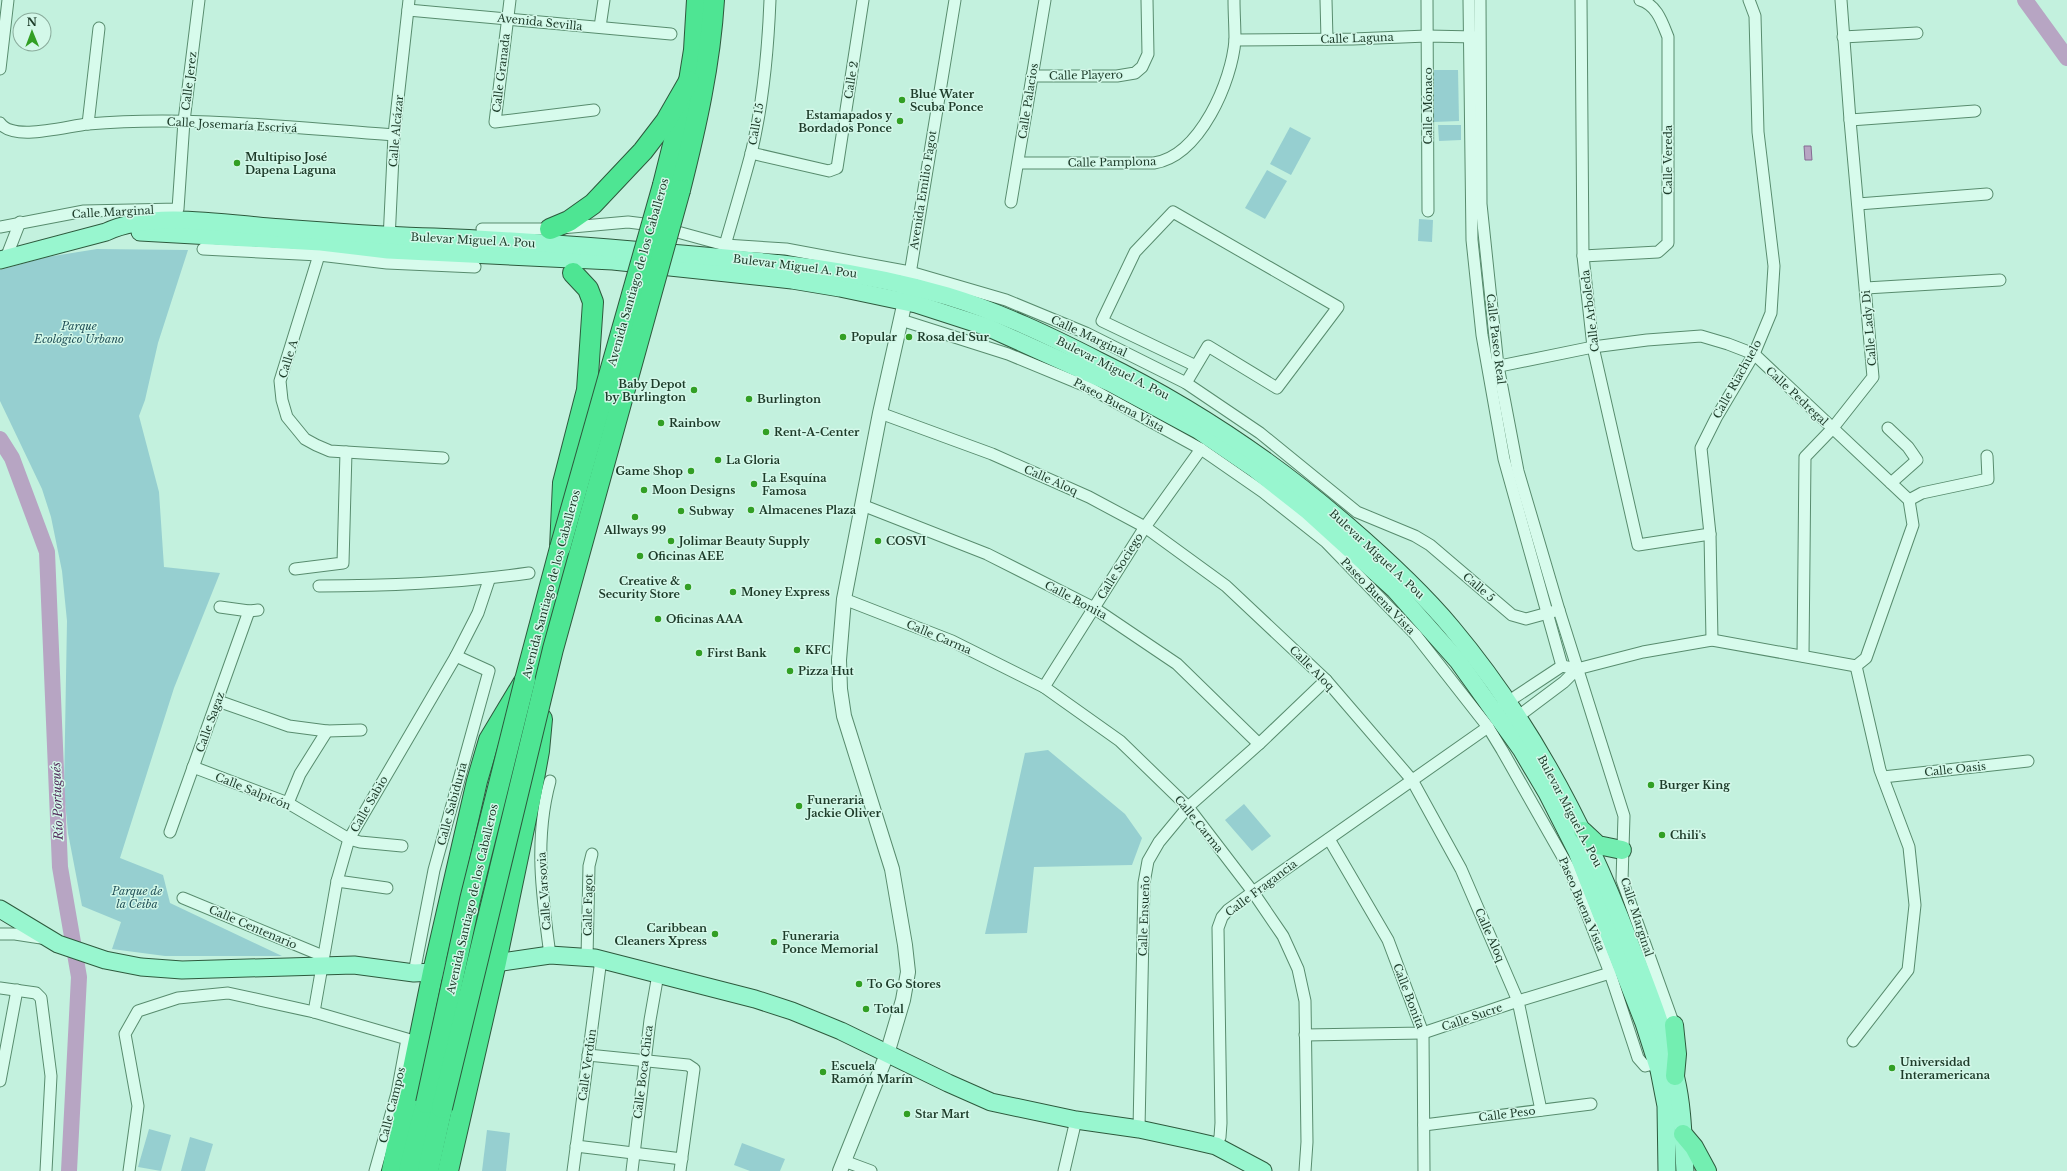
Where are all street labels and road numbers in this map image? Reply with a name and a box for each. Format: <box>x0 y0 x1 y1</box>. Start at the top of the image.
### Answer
street label: Avenida Sevilla <box>496 10 584 34</box>
street label: Calle Laguna <box>1320 30 1395 46</box>
street label: Calle Granada <box>489 32 513 113</box>
street label: Calle Jerez <box>178 51 200 111</box>
street label: Calle 2 <box>841 60 861 100</box>
street label: Calle Palacios <box>1015 62 1041 140</box>
street label: Calle Playero <box>1049 67 1123 83</box>
street label: Calle Mónaco <box>1421 67 1435 145</box>
street label: Calle Alcázar <box>386 93 406 168</box>
street label: Calle 15 <box>745 102 767 146</box>
street label: Calle Josemaría Escrivá <box>166 115 298 135</box>
street label: Calle Vereda <box>1661 124 1675 195</box>
street label: Avenida Emilio Fagot <box>906 128 939 252</box>
street label: Calle Pamplona <box>1068 154 1157 170</box>
street label: Avenida Santiago de los Caballeros <box>604 176 672 369</box>
street label: Calle Marginal <box>71 203 155 221</box>
street label: Bulevar Miguel A. Pou <box>410 230 536 250</box>
street label: Bulevar Miguel A. Pou <box>732 251 858 281</box>
street label: Calle Arboleda <box>1578 268 1602 353</box>
street label: Calle Lady Di <box>1859 289 1879 367</box>
street label: Calle Paseo Real <box>1483 293 1509 386</box>
street label: Calle Marginal <box>1049 312 1130 360</box>
street label: Bulevar Miguel A. Pou <box>1054 333 1172 403</box>
street label: Calle Riachuelo <box>1710 337 1764 421</box>
street label: Calle A <box>276 338 301 380</box>
street label: Calle Pedregal <box>1763 364 1831 429</box>
street label: Paseo Buena Vista <box>1071 375 1168 435</box>
street label: Calle Aloq <box>1022 462 1081 498</box>
street label: Avenida Santiago de los Caballeros <box>519 488 583 681</box>
street label: Bulevar Miguel A. Pou <box>1327 506 1428 602</box>
street label: Calle Sociego <box>1094 530 1146 602</box>
street label: Paseo Buena Vista <box>1338 555 1419 638</box>
street label: Calle 5 <box>1460 569 1498 605</box>
street label: Calle Bonita <box>1042 578 1110 623</box>
street label: Calle Carma <box>904 617 975 657</box>
street label: Calle Aloq <box>1287 643 1338 694</box>
street label: Calle Sagaz <box>193 690 227 754</box>
street label: Bulevar Miguel A. Pou <box>1534 753 1606 870</box>
street label: Calle Oasis <box>1924 759 1986 779</box>
street label: Calle Sabiduría <box>434 760 470 847</box>
street label: Calle Salpicón <box>213 769 293 813</box>
street label: Calle Sabio <box>347 773 391 835</box>
street label: Calle Carma <box>1172 793 1227 856</box>
street label: Avenida Santiago de los Caballeros <box>443 802 501 997</box>
street label: Calle Varsovia <box>534 850 554 931</box>
street label: Paseo Buena Vista <box>1556 855 1609 954</box>
street label: Calle Fragancia <box>1222 856 1300 920</box>
street label: Calle Fagot <box>580 873 596 936</box>
street label: Calle Ensueño <box>1136 876 1152 956</box>
street label: Calle Marginal <box>1618 876 1657 959</box>
street label: Calle Centenario <box>207 902 299 952</box>
street label: Calle Aloq <box>1472 906 1508 965</box>
street label: Calle Bonita <box>1390 961 1428 1031</box>
street label: Calle Sucre <box>1440 1000 1504 1034</box>
street label: Calle Boca Chica <box>630 1023 656 1120</box>
street label: Calle Verdún <box>575 1028 599 1102</box>
street label: Calle Campos <box>376 1066 408 1144</box>
street label: Calle Peso <box>1478 1104 1536 1124</box>

